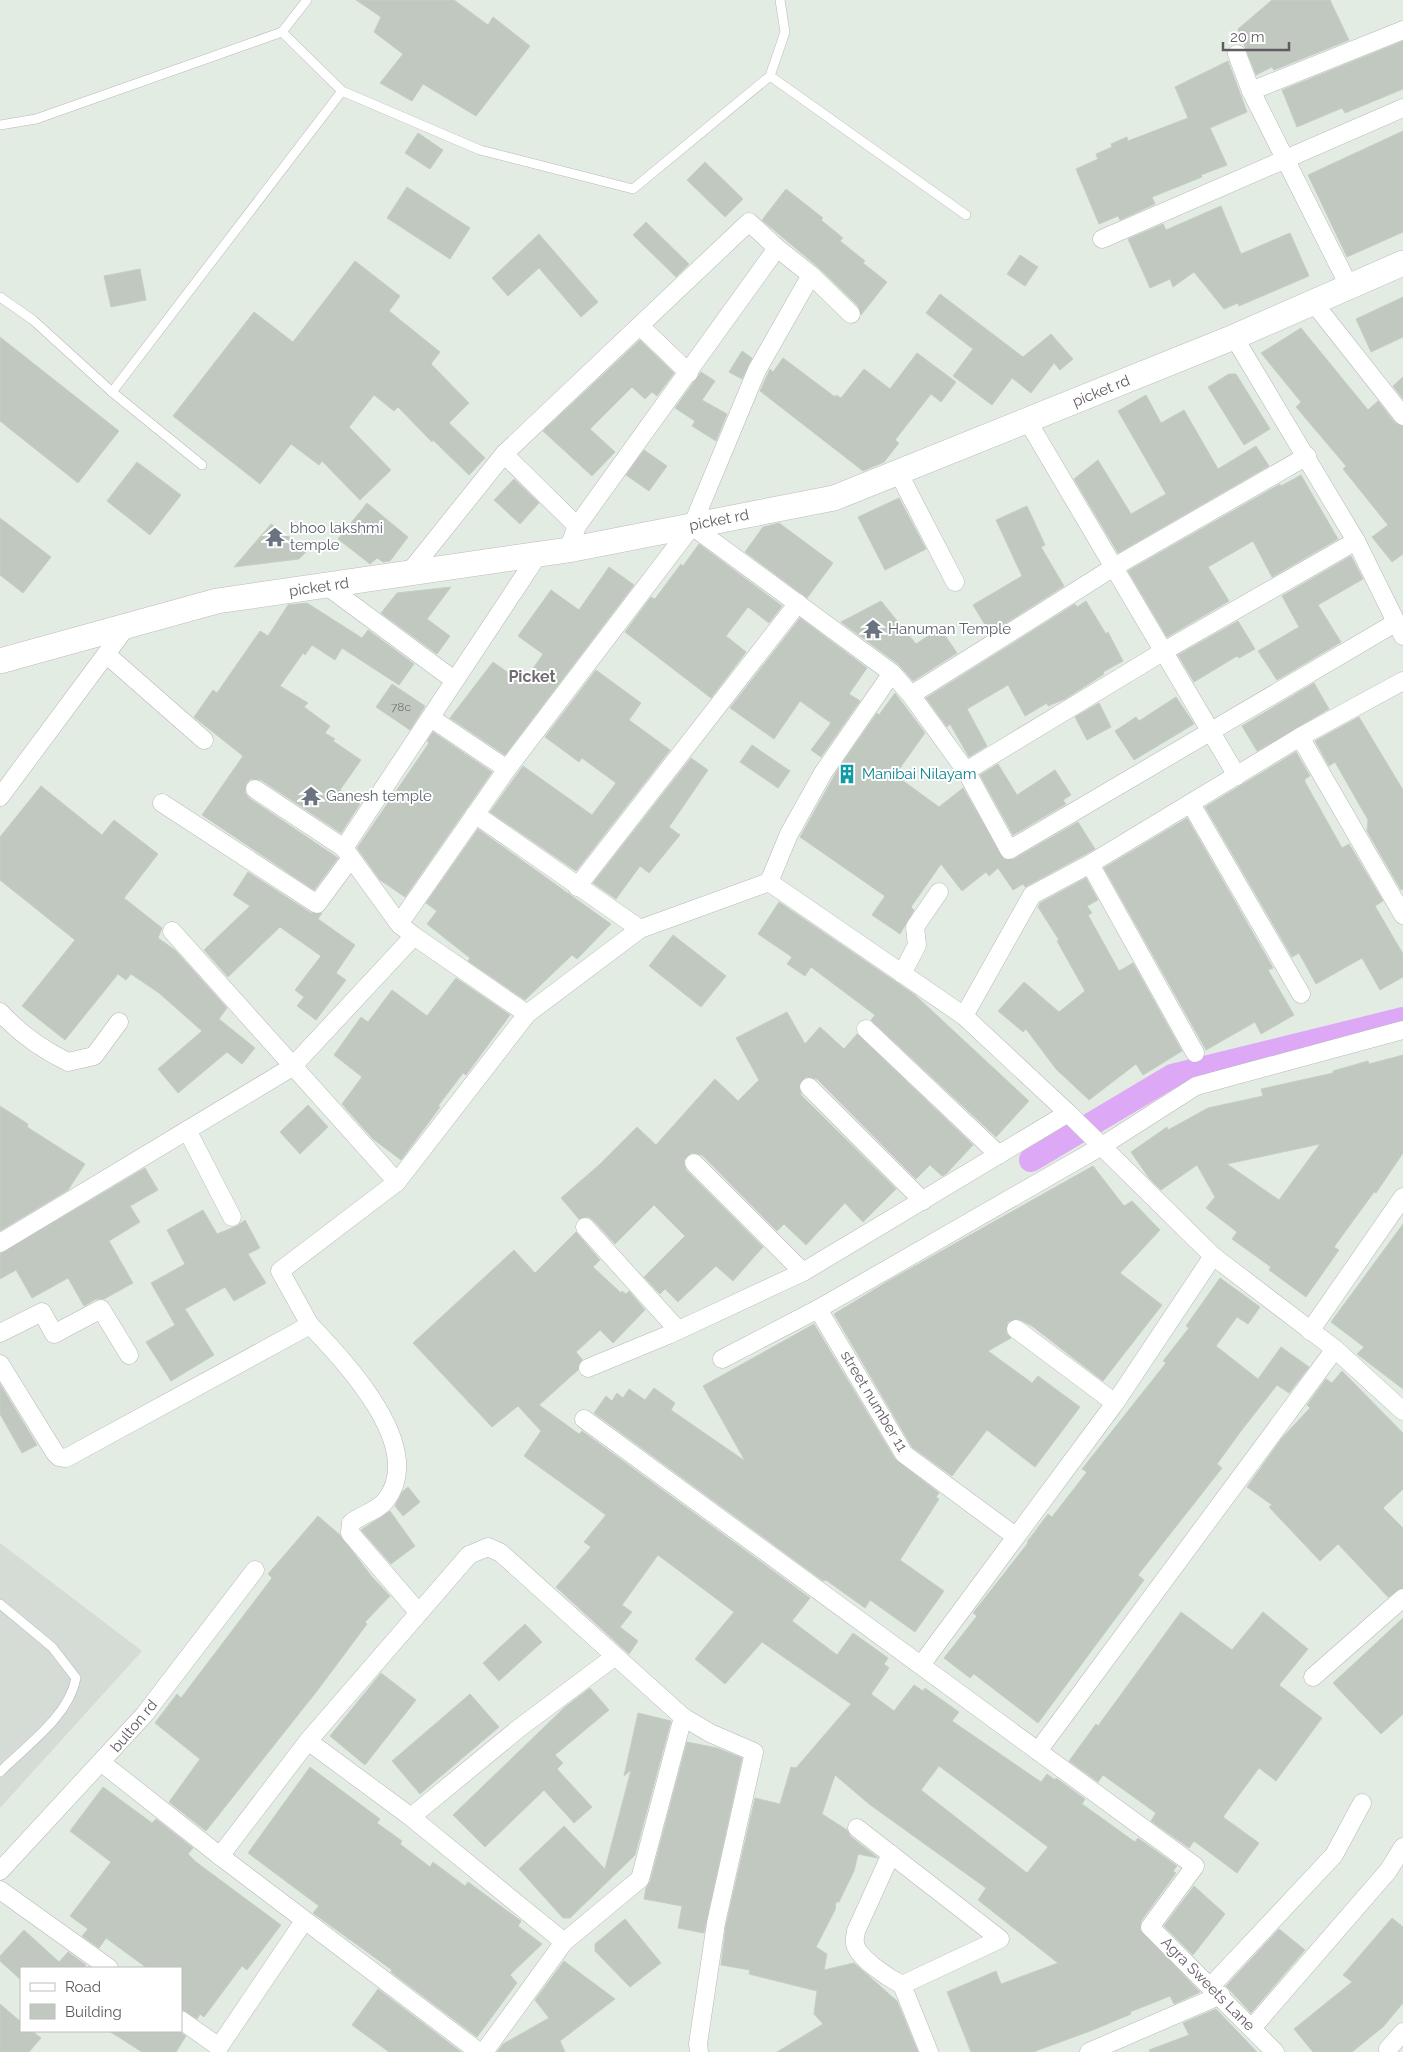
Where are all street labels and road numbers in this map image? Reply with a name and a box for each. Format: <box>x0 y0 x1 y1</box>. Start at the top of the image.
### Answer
street label: picket rd <box>1070 371 1132 411</box>
street label: picket rd <box>688 505 750 535</box>
street label: picket rd <box>288 574 350 600</box>
street label: street number 11 <box>837 1347 912 1455</box>
street label: bulton rd <box>107 1696 161 1756</box>
street label: Agra Sweets Lane <box>1157 1933 1259 2035</box>

